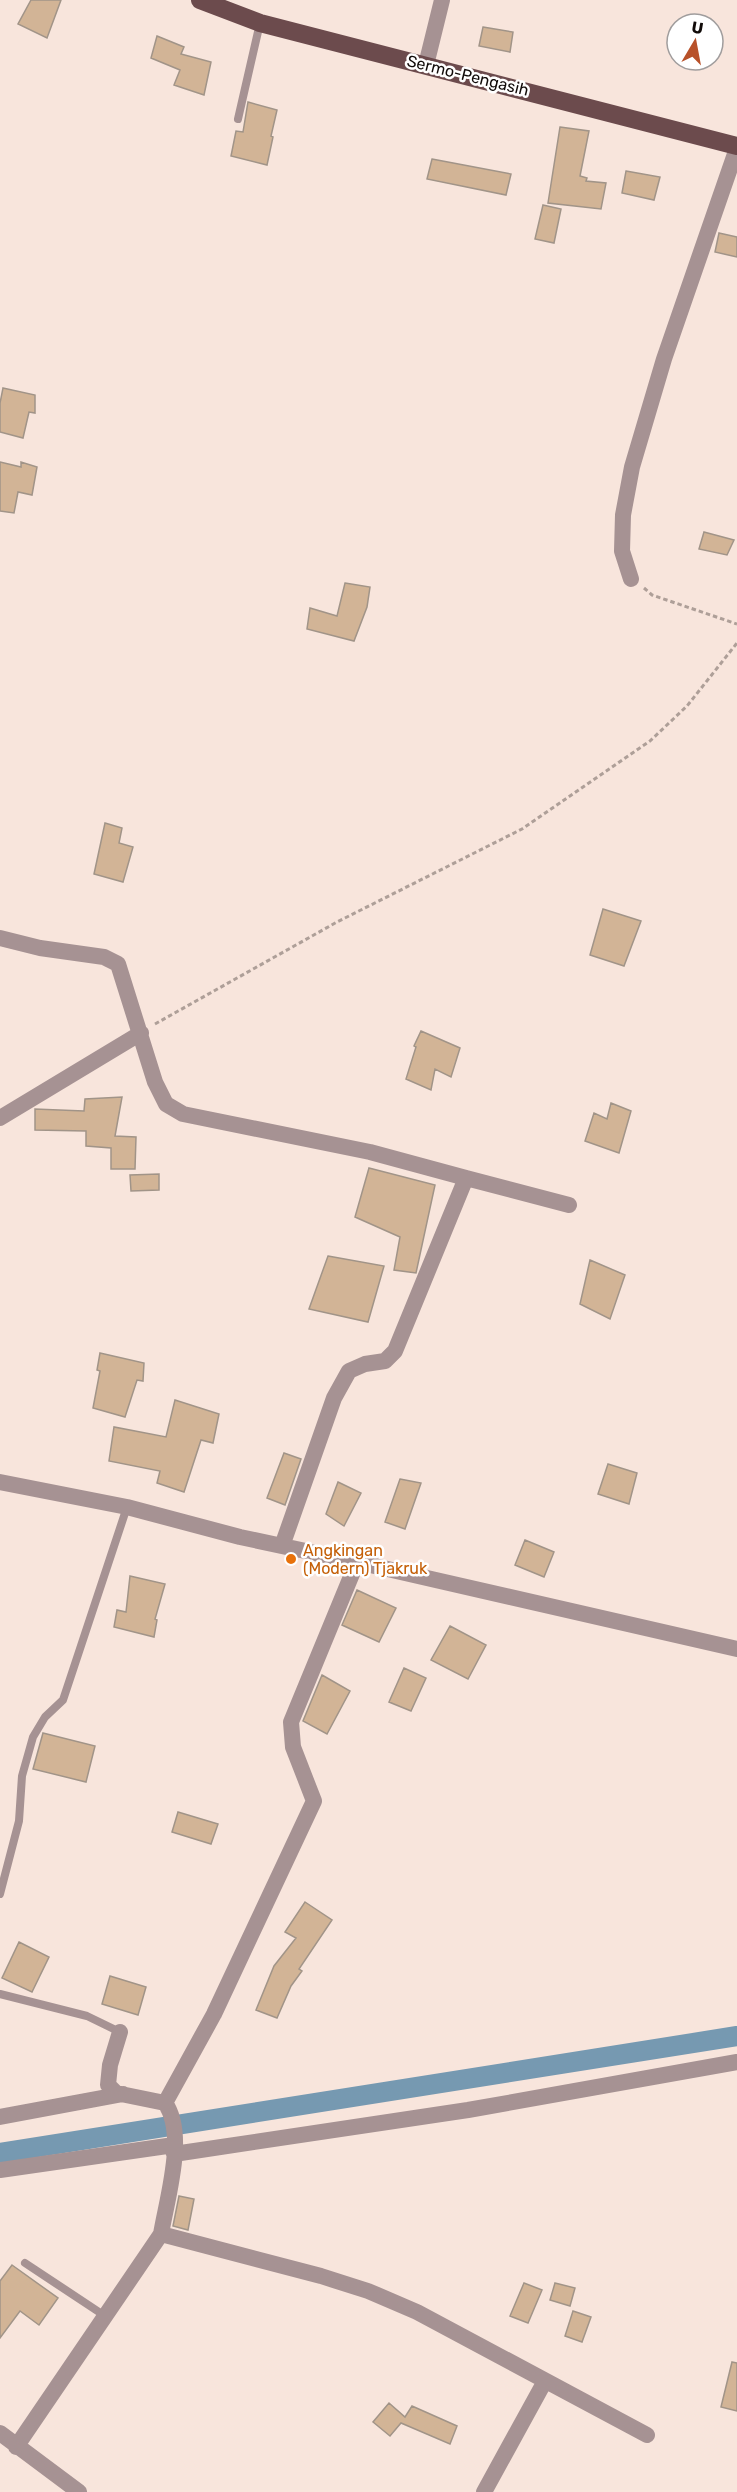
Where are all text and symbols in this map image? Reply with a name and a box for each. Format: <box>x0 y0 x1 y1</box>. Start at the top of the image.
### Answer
north arrow <box>665 12 725 72</box>
text: U <box>690 17 705 38</box>
street label: Sermo-Pengasih <box>405 51 531 100</box>
place label: Angkingan (Modern) Tjakruk <box>303 1541 428 1578</box>
marker: Angkingan (Modern) Tjakruk <box>284 1552 298 1566</box>

